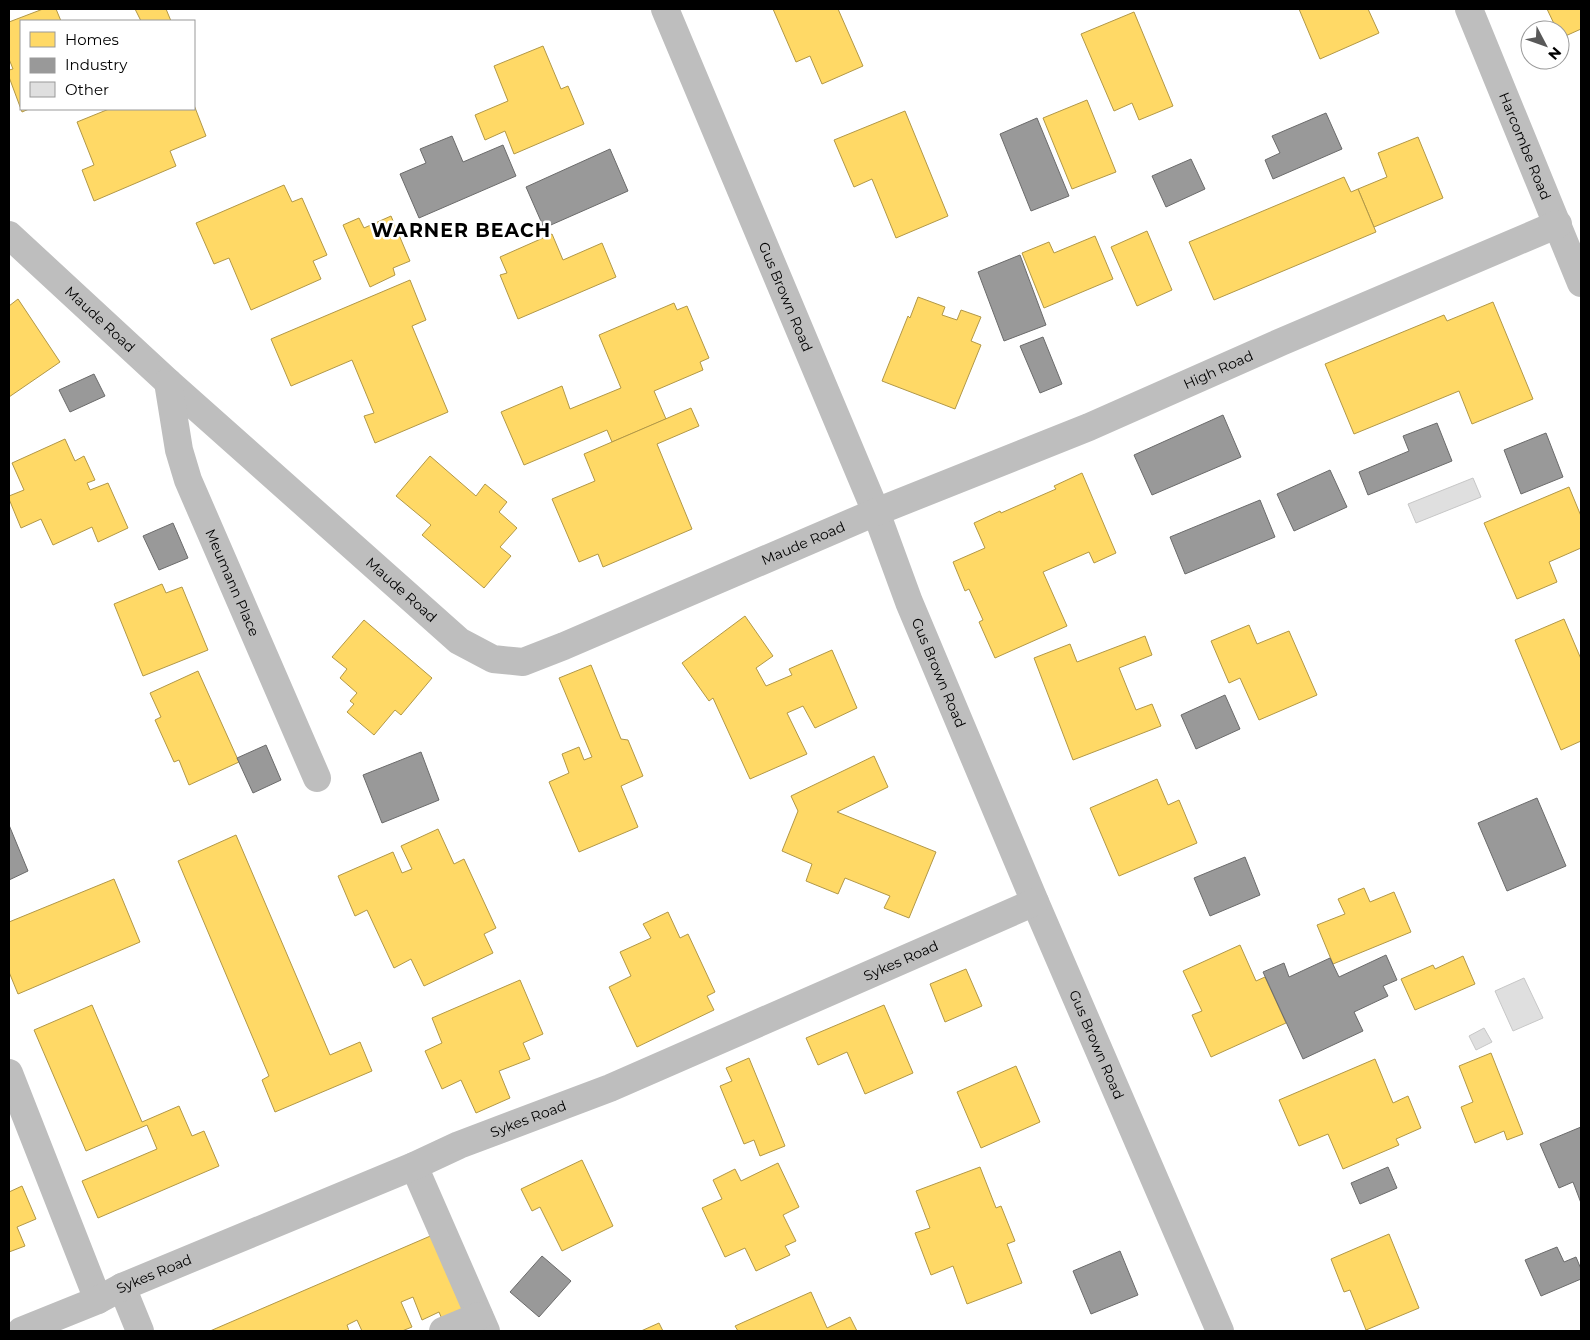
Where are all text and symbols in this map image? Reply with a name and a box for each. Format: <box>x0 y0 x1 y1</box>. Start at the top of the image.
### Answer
legend <box>20 20 195 110</box>
north arrow <box>1520 20 1570 70</box>
text: Homes <box>65 30 119 49</box>
text: N <box>1544 43 1565 64</box>
text: Industry <box>65 55 128 74</box>
text: Other <box>65 80 109 99</box>
street label: Harcombe Road <box>1495 89 1555 203</box>
district label: WARNER BEACH <box>371 219 551 242</box>
street label: Gus Brown Road <box>755 239 817 354</box>
street label: Maude Road <box>61 282 139 356</box>
street label: High Road <box>1181 346 1256 393</box>
street label: Maude Road <box>759 517 848 569</box>
street label: Meumann Place <box>201 526 264 639</box>
street label: Maude Road <box>362 553 441 626</box>
street label: Gus Brown Road <box>908 615 970 730</box>
street label: Sykes Road <box>861 936 941 985</box>
street label: Gus Brown Road <box>1065 987 1128 1102</box>
street label: Sykes Road <box>488 1096 569 1141</box>
street label: Sykes Road <box>113 1250 194 1297</box>

